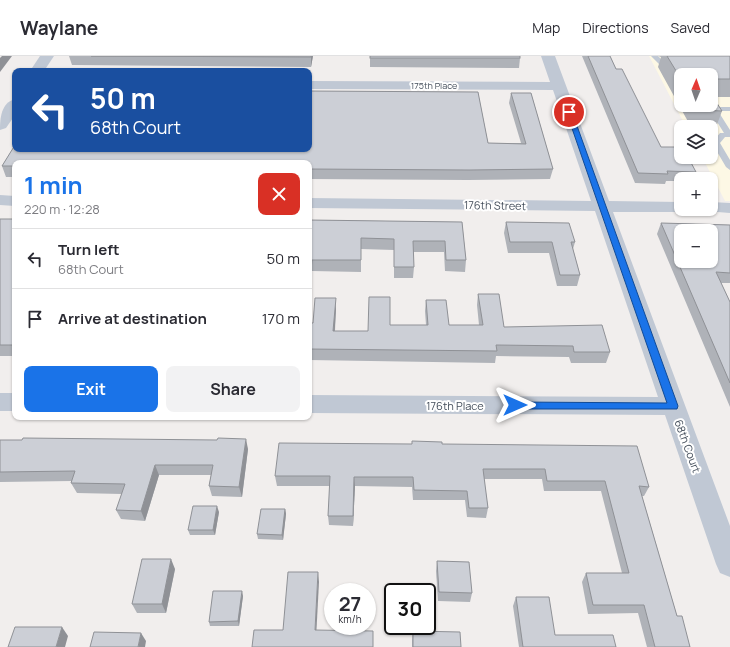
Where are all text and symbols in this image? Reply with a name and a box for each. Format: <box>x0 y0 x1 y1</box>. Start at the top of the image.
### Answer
text: Waylane <box>20 15 98 41</box>
text: Map <box>532 18 560 37</box>
text: Directions <box>582 18 649 37</box>
text: Saved <box>671 18 710 37</box>
north arrow <box>674 68 718 112</box>
map controls <box>674 68 718 268</box>
text: 50 m <box>90 79 156 117</box>
street label: 175th Place <box>411 79 457 92</box>
icon: left <box>24 84 76 136</box>
pin <box>552 95 586 129</box>
icon: arrive <box>558 101 580 123</box>
text: 68th Court <box>90 115 181 139</box>
button: layers <box>674 120 718 164</box>
text: 1 min <box>24 168 83 201</box>
button: + <box>674 172 718 216</box>
button: close <box>258 173 300 215</box>
street label: 176th Street <box>464 197 526 213</box>
text: 220 m · 12:28 <box>24 200 100 218</box>
button: − <box>674 224 718 268</box>
text: Turn left <box>58 239 120 260</box>
icon: left <box>24 248 46 270</box>
text: 50 m <box>266 248 300 269</box>
text: 68th Court <box>58 260 124 278</box>
icon: arrive <box>24 308 46 330</box>
text: Arrive at destination <box>58 308 207 329</box>
text: 170 m <box>262 308 300 329</box>
button: Exit <box>24 366 158 412</box>
button: Share <box>166 366 300 412</box>
position arrow <box>494 384 536 426</box>
street label: 176th Place <box>426 398 484 413</box>
street label: 68th Court <box>671 417 705 475</box>
speed limit sign: 30 <box>384 583 436 635</box>
text: 27 <box>339 590 361 617</box>
text: km/h <box>338 612 362 626</box>

